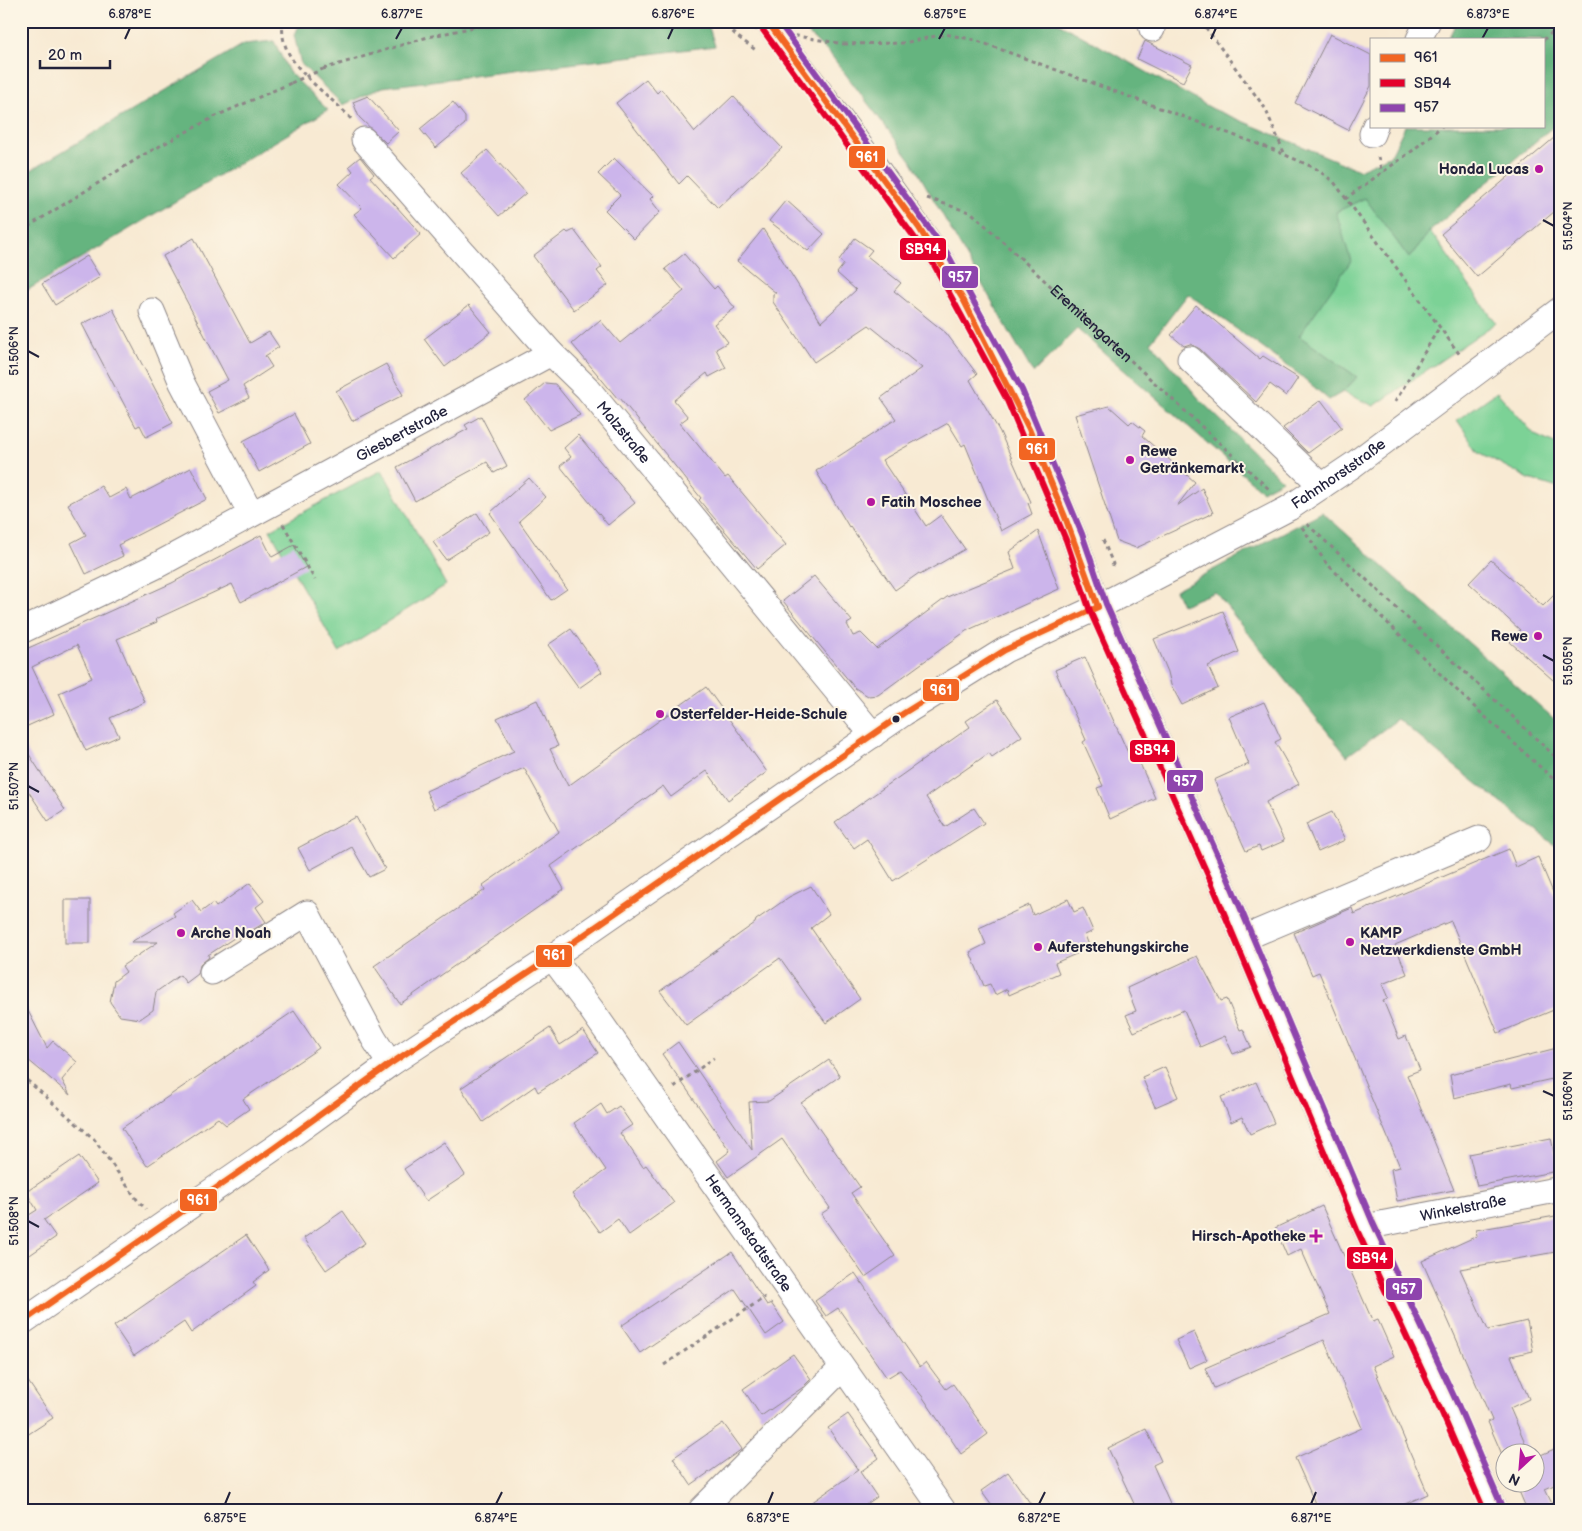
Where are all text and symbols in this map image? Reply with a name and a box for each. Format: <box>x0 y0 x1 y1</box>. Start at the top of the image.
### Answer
text: 6.878°E <box>109 7 152 22</box>
text: 6.877°E <box>381 7 423 22</box>
text: 6.876°E <box>651 7 695 22</box>
text: 6.875°E <box>924 7 966 22</box>
text: 6.874°E <box>1195 7 1238 22</box>
text: 6.873°E <box>1466 7 1510 22</box>
scale bar <box>40 38 110 70</box>
legend <box>1370 38 1544 128</box>
text: 20 m <box>48 46 82 65</box>
text: 961 <box>1414 48 1438 67</box>
text: SB94 <box>1414 74 1451 93</box>
text: 957 <box>1414 98 1439 117</box>
line badge: 961 <box>848 145 886 169</box>
text: 961 <box>856 149 878 166</box>
place label: Honda Lucas <box>1439 160 1529 179</box>
marker: Honda Lucas <box>1533 163 1545 175</box>
text: 51.504°N <box>1561 201 1576 251</box>
line badge: SB94 <box>899 237 947 261</box>
text: SB94 <box>906 241 941 258</box>
line badge: 957 <box>941 265 979 289</box>
text: 957 <box>948 269 972 286</box>
street label: Eremitengarten <box>1046 281 1136 367</box>
text: 51.506°N <box>7 326 22 376</box>
street label: Malzstraße <box>592 398 654 468</box>
street label: Giesbertstraße <box>353 401 451 466</box>
street label: Fahnhorststraße <box>1288 435 1390 514</box>
line badge: 961 <box>1018 437 1056 461</box>
text: 961 <box>1026 441 1048 458</box>
place label: Rewe Getränkemarkt <box>1140 442 1244 478</box>
marker: Rewe Getränkemarkt <box>1124 454 1136 466</box>
place label: Fatih Moschee <box>881 493 982 512</box>
marker: Fatih Moschee <box>865 496 877 508</box>
place label: Rewe <box>1491 627 1528 646</box>
marker: Rewe <box>1532 630 1544 642</box>
text: 51.505°N <box>1561 636 1576 686</box>
line badge: 961 <box>922 678 960 702</box>
text: 961 <box>930 682 952 699</box>
place label: Osterfelder-Heide-Schule <box>670 705 848 724</box>
marker: Osterfelder-Heide-Schule <box>654 708 666 720</box>
unlabelled marker <box>891 714 901 724</box>
line badge: SB94 <box>1129 739 1176 763</box>
text: SB94 <box>1135 742 1170 759</box>
text: 51.507°N <box>7 762 22 810</box>
line badge: 957 <box>1166 769 1204 793</box>
text: 957 <box>1173 773 1197 790</box>
place label: Arche Noah <box>190 924 271 943</box>
place label: KAMP Netzwerkdienste GmbH <box>1360 924 1522 960</box>
marker: Arche Noah <box>175 927 187 939</box>
marker: KAMP Netzwerkdienste GmbH <box>1344 936 1356 948</box>
place label: Auferstehungskirche <box>1047 938 1189 957</box>
marker: Auferstehungskirche <box>1032 941 1044 953</box>
line badge: 961 <box>535 944 573 968</box>
text: 961 <box>543 947 565 964</box>
text: 51.506°N <box>1561 1071 1576 1121</box>
street label: Hermannstadtstraße <box>700 1171 796 1296</box>
line badge: 961 <box>179 1188 218 1212</box>
street label: Winkelstraße <box>1419 1191 1508 1226</box>
text: 961 <box>187 1192 209 1209</box>
text: 51.508°N <box>7 1196 22 1246</box>
place label: Hirsch-Apotheke <box>1191 1227 1306 1246</box>
marker: Hirsch-Apotheke <box>1310 1230 1322 1242</box>
line badge: SB94 <box>1346 1246 1394 1270</box>
text: SB94 <box>1353 1250 1388 1267</box>
line badge: 957 <box>1385 1277 1423 1301</box>
text: 957 <box>1392 1281 1416 1298</box>
north arrow <box>1494 1444 1544 1494</box>
text: N <box>1506 1469 1523 1489</box>
text: 6.875°E <box>204 1511 246 1526</box>
text: 6.874°E <box>475 1511 518 1526</box>
text: 6.873°E <box>746 1511 790 1526</box>
text: 6.872°E <box>1018 1511 1060 1526</box>
text: 6.871°E <box>1291 1511 1331 1526</box>

